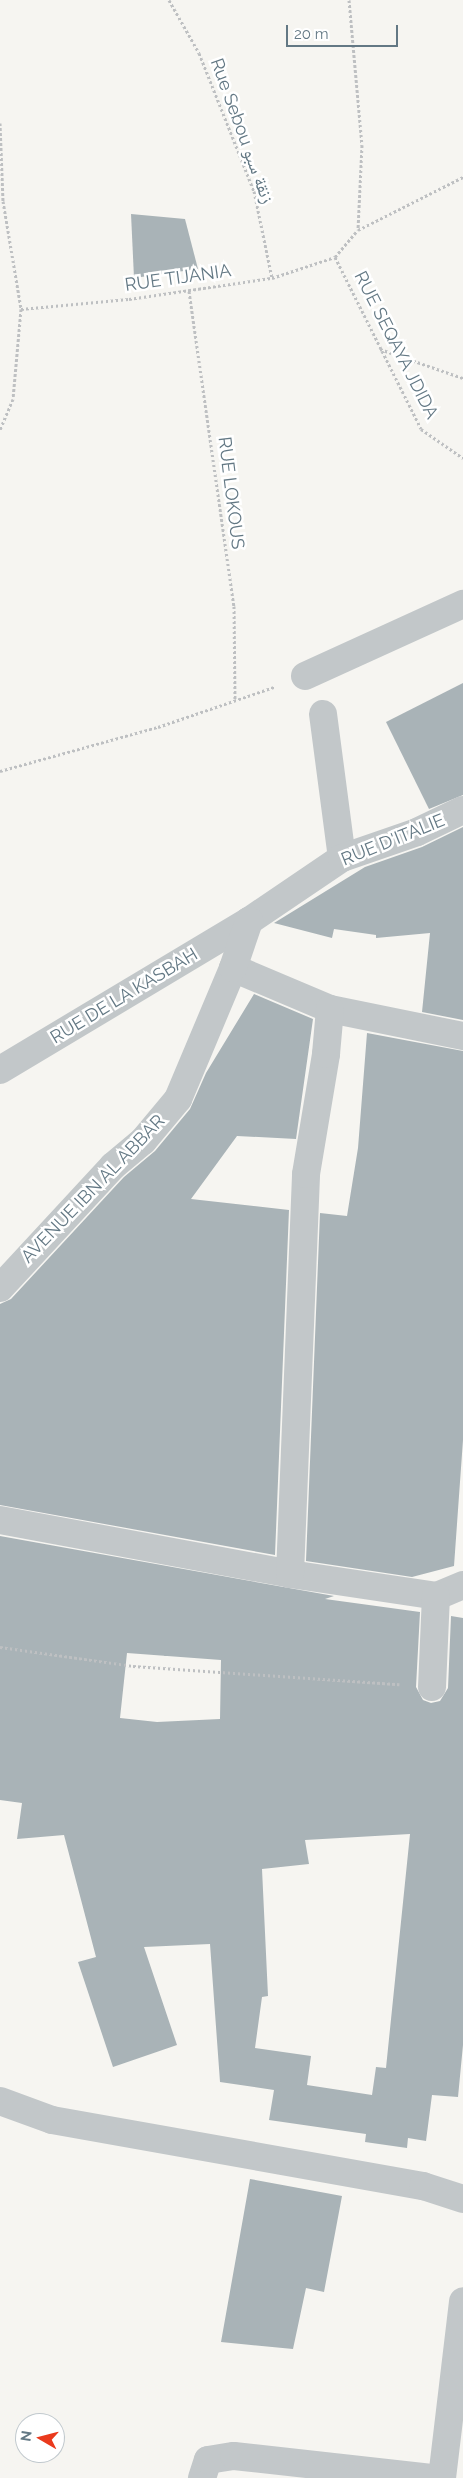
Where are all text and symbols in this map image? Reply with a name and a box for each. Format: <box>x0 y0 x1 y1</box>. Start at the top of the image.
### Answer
scale bar <box>288 15 400 47</box>
text: 20 m <box>294 25 329 43</box>
street label: Rue Sebou زنقة سبو <box>206 55 278 207</box>
street label: RUE TIJANIA <box>123 260 233 296</box>
street label: RUE SEQAYA JDIDA <box>349 267 443 423</box>
street label: RUE LOKOUS <box>213 435 249 551</box>
street label: RUE D'ITALIE <box>338 809 448 871</box>
street label: RUE DE LA KASBAH <box>46 943 202 1049</box>
street label: AVENUE IBN AL ABBAR <box>16 1110 170 1268</box>
north arrow <box>15 2413 65 2463</box>
text: N <box>17 2430 35 2442</box>

